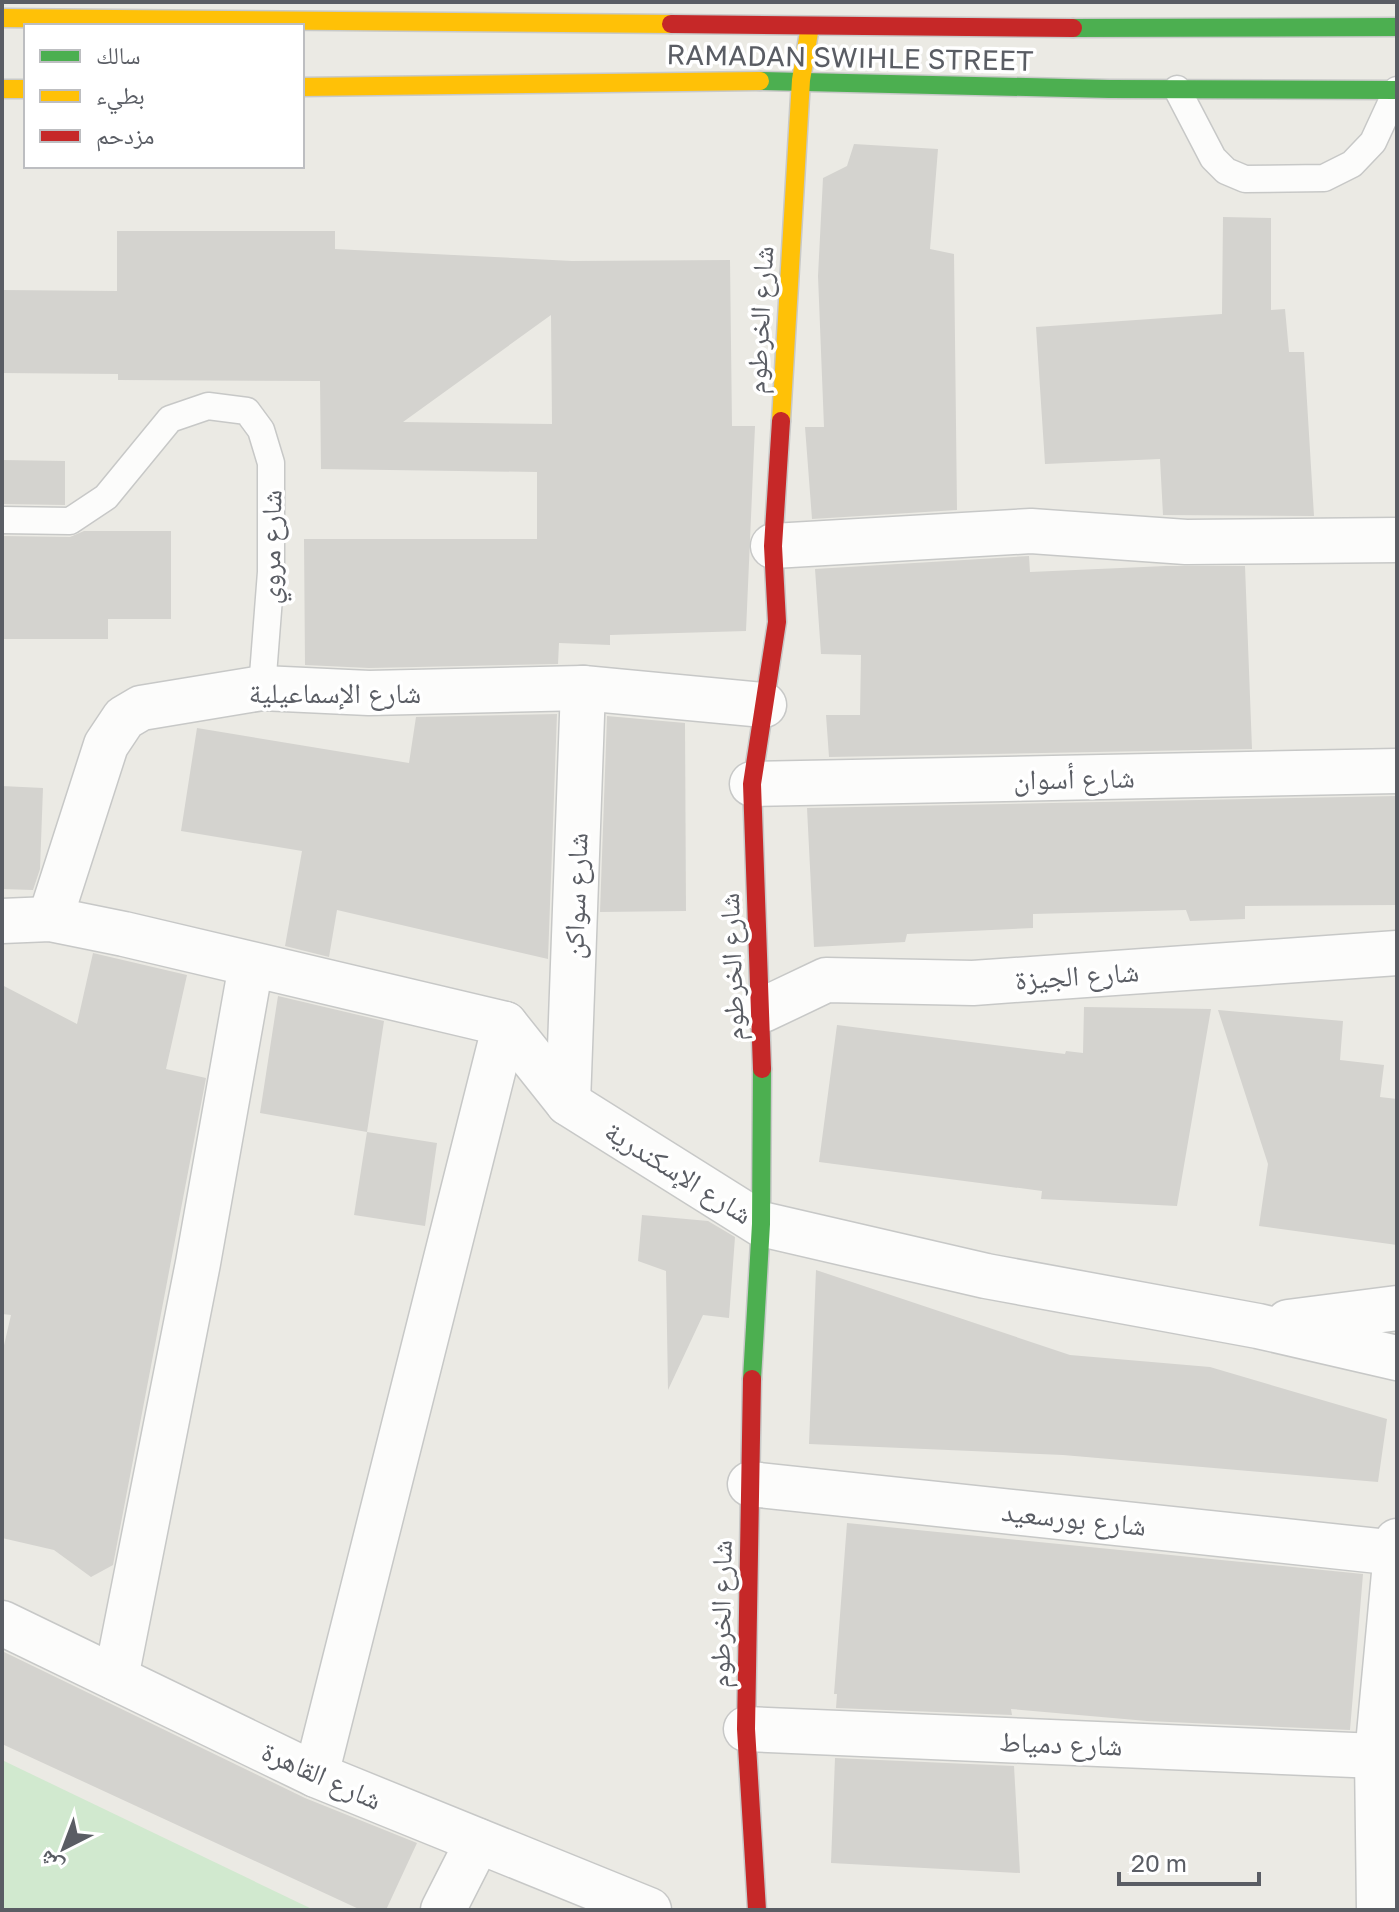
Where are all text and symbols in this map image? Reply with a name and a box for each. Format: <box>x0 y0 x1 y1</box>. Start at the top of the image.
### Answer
legend <box>24 24 304 168</box>
street label: RAMADAN SWIHLE STREET <box>666 37 1034 77</box>
text: سالك <box>96 40 141 69</box>
text: بطيء <box>96 80 145 115</box>
text: مزدحم <box>96 120 155 152</box>
street label: شارع الخرطوم <box>739 245 782 395</box>
street label: شارع مروي <box>253 489 295 605</box>
street label: شارع الإسماعيلية <box>249 676 421 711</box>
street label: شارع أسوان <box>1013 760 1135 798</box>
street label: شارع سواكن <box>556 832 596 960</box>
street label: شارع الخرطوم <box>712 892 753 1042</box>
street label: شارع الجيزة <box>1014 954 1140 998</box>
street label: شارع الإسكندرية <box>598 1114 759 1232</box>
street label: شارع بورسعيد <box>1000 1494 1148 1544</box>
street label: شارع الخرطوم <box>702 1540 741 1688</box>
street label: شارع دمياط <box>999 1724 1123 1764</box>
street label: شارع القاهرة <box>256 1734 387 1818</box>
north arrow <box>24 1808 104 1888</box>
scale bar <box>1119 1836 1259 1886</box>
text: ش <box>33 1845 69 1881</box>
text: 20 m <box>1131 1848 1187 1877</box>

